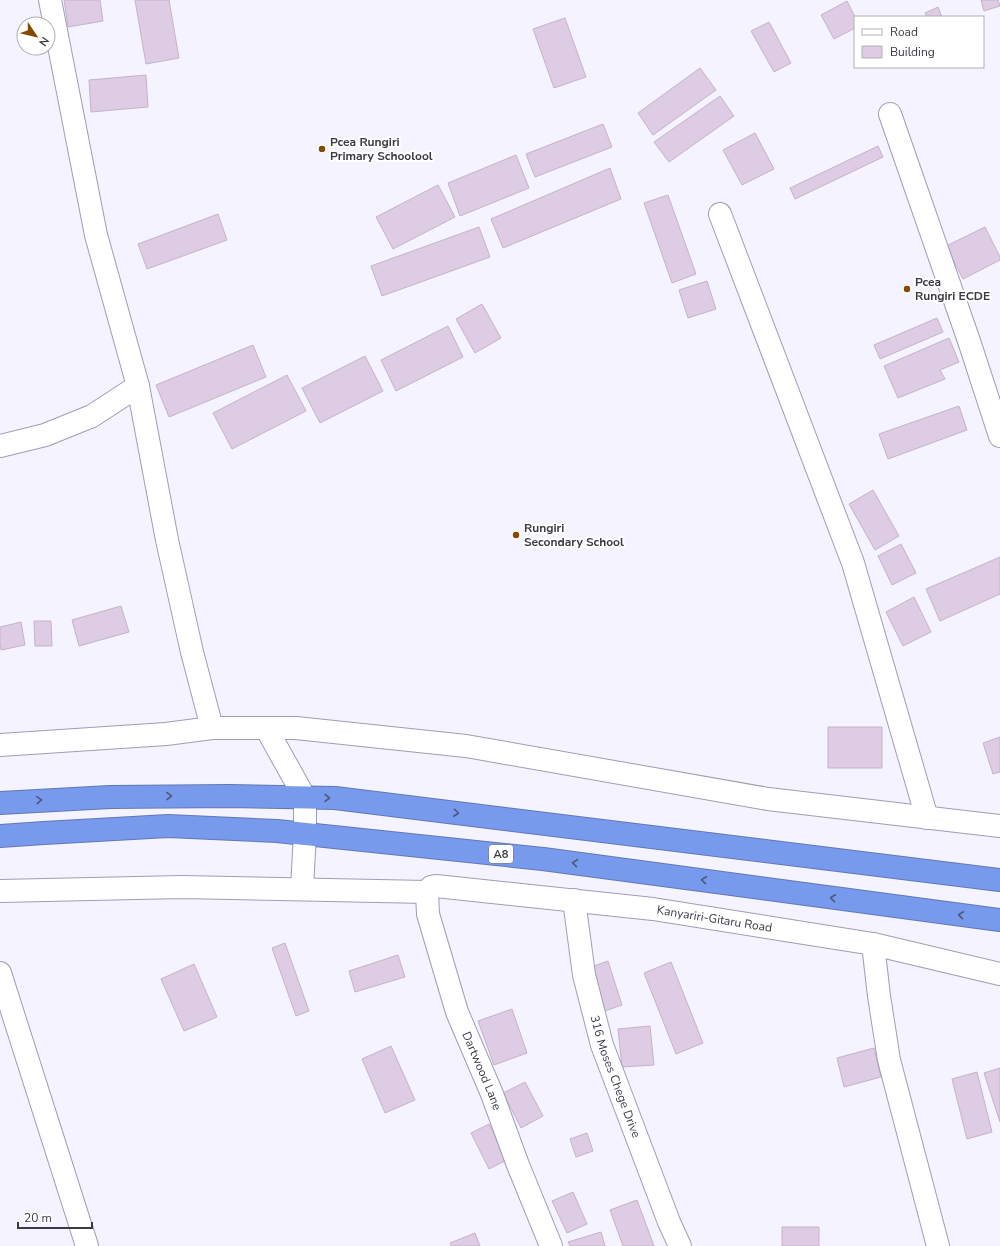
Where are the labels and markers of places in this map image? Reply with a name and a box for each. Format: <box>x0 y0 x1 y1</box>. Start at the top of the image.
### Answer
place label: Pcea Rungiri Primary Schoolool <box>330 134 433 164</box>
marker: Pcea Rungiri Primary Schoolool <box>317 144 327 154</box>
place label: Pcea Rungiri ECDE <box>915 274 990 304</box>
marker: Pcea Rungiri ECDE <box>902 284 912 294</box>
place label: Rungiri Secondary School <box>524 520 624 550</box>
marker: Rungiri Secondary School <box>511 530 521 540</box>

